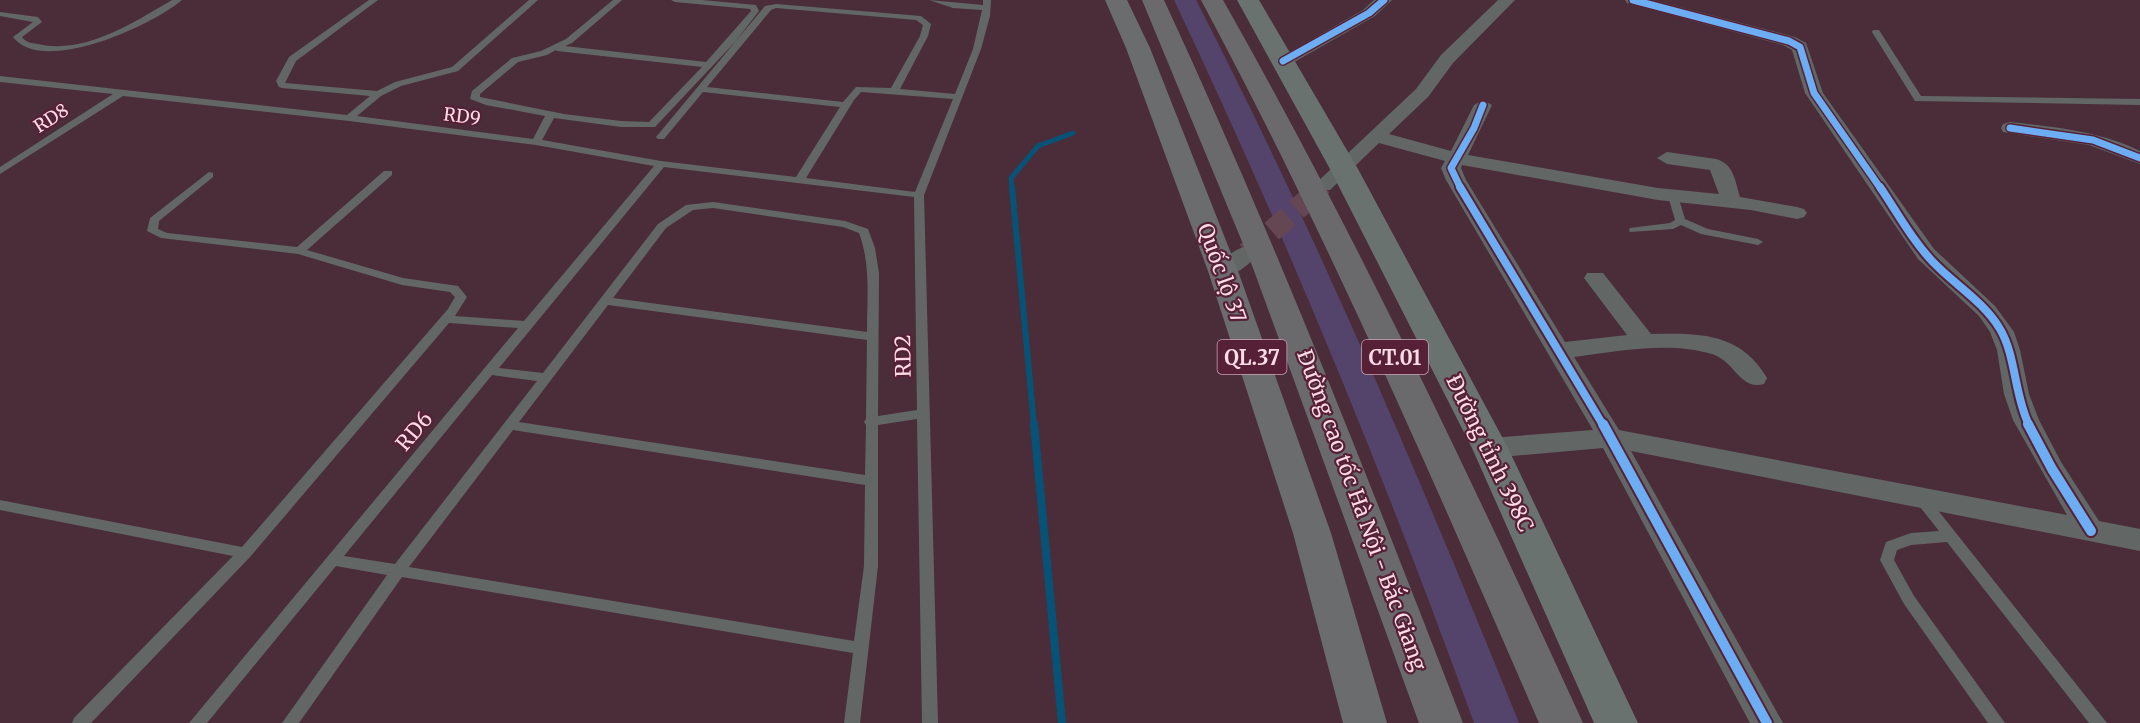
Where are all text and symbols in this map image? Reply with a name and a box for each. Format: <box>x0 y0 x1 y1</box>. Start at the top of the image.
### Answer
street label: RD8 <box>29 98 73 138</box>
street label: RD9 <box>442 102 482 130</box>
street label: Quốc lộ 37 <box>1192 220 1252 326</box>
street label: RD2 <box>889 335 917 377</box>
road number: QL.37 <box>1218 340 1286 374</box>
road number: CT.01 <box>1362 340 1428 374</box>
street label: Đường cao tốc Hà Nội - Bắc Giang <box>1291 345 1436 674</box>
street label: Đường tỉnh 398C <box>1440 370 1540 536</box>
street label: RD6 <box>390 406 438 456</box>

